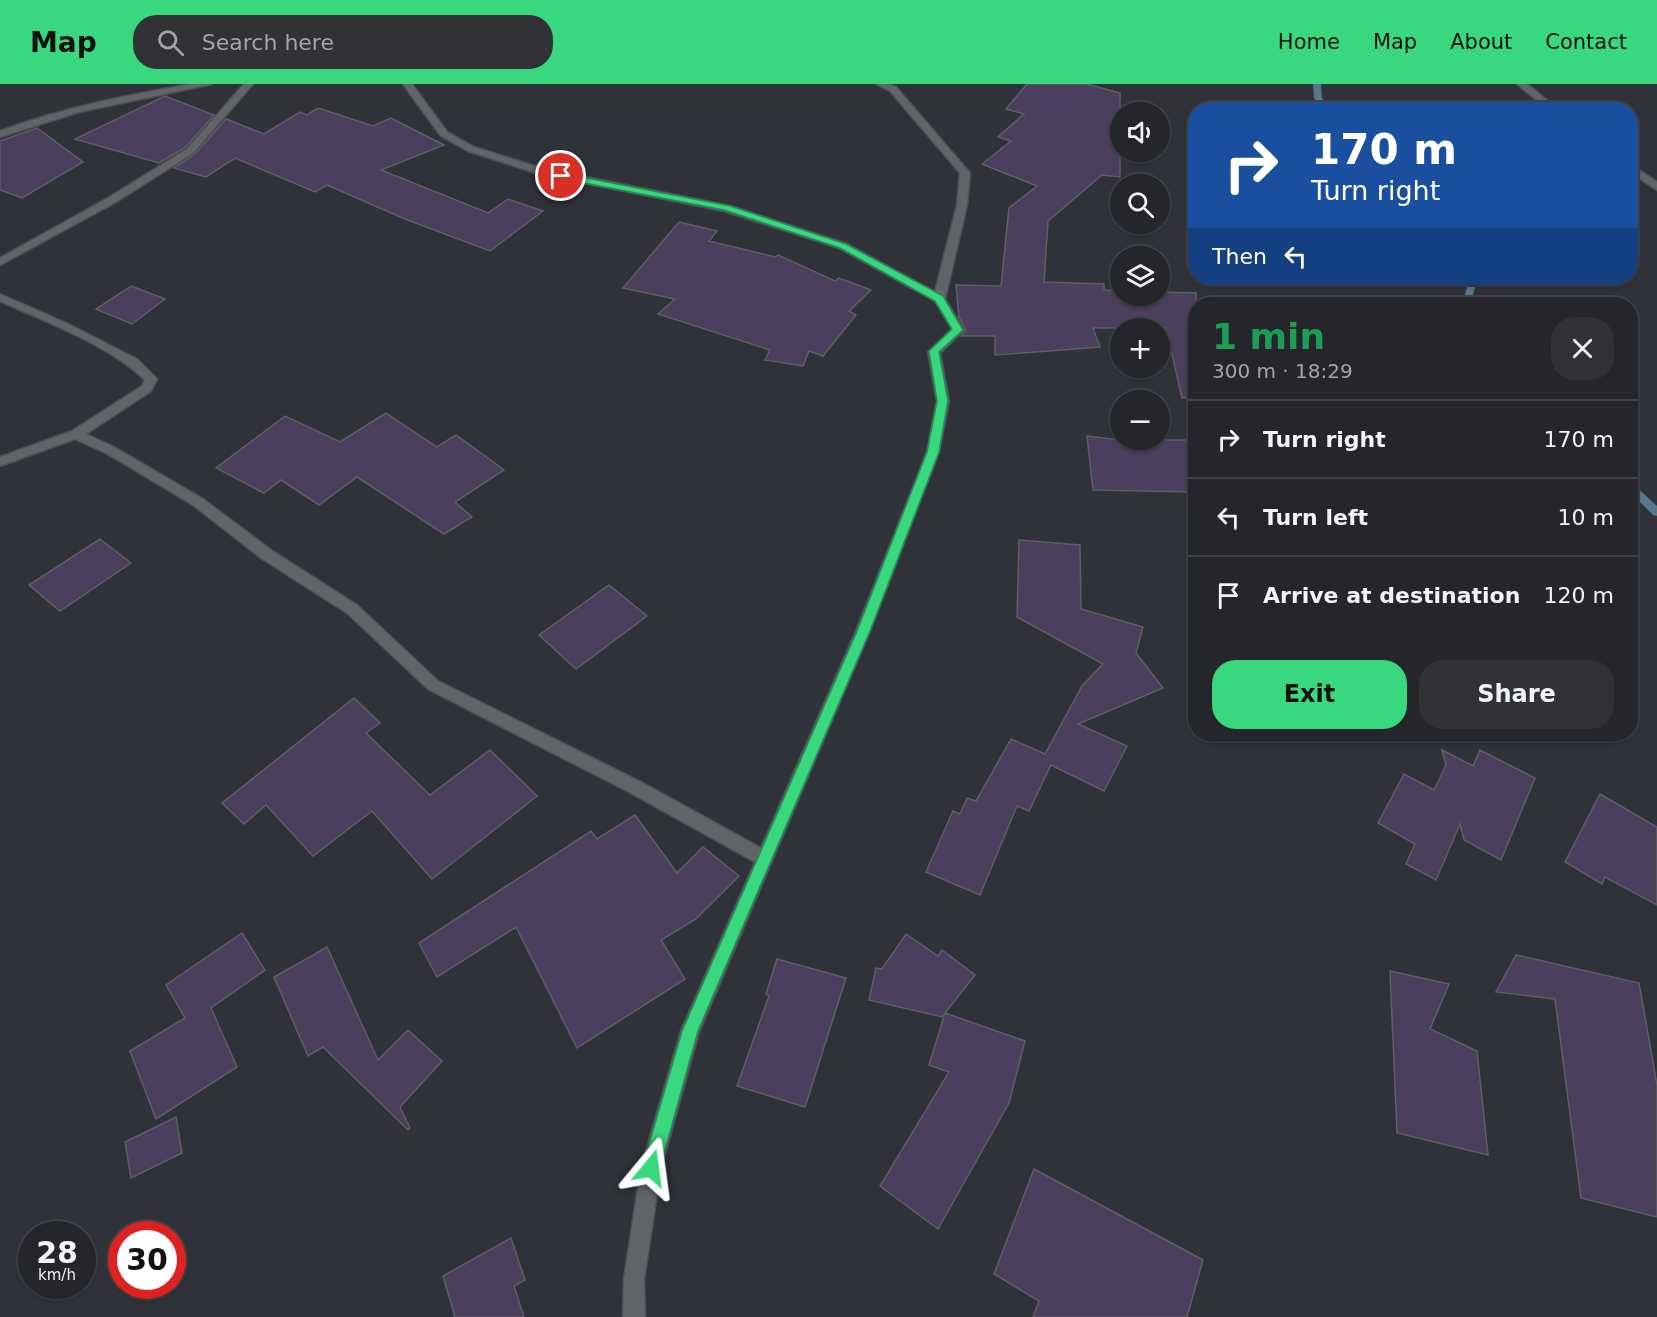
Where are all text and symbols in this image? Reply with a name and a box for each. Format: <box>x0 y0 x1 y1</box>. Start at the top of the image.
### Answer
search box <box>133 15 553 69</box>
text: Map <box>30 26 97 59</box>
icon: search <box>154 26 187 59</box>
text: Search here <box>202 30 334 55</box>
text: Home <box>1278 30 1340 54</box>
text: Map <box>1373 30 1417 54</box>
text: About <box>1450 30 1512 54</box>
text: Contact <box>1545 30 1627 54</box>
map controls <box>1110 102 1170 450</box>
button: sound <box>1110 102 1170 162</box>
text: 170 m <box>1311 125 1457 174</box>
icon: right <box>1212 126 1290 204</box>
pin <box>535 150 586 201</box>
icon: arrive <box>544 159 577 192</box>
button: search <box>1110 174 1170 234</box>
text: Turn right <box>1311 175 1440 206</box>
icon: left <box>1279 240 1312 273</box>
text: Then <box>1212 244 1267 269</box>
button: layers <box>1110 246 1170 306</box>
text: 1 min <box>1212 316 1325 357</box>
button: close <box>1551 317 1614 380</box>
button: + <box>1110 318 1170 378</box>
text: 300 m · 18:29 <box>1212 359 1353 383</box>
button: − <box>1110 390 1170 450</box>
icon: right <box>1212 423 1245 456</box>
text: Turn right <box>1263 427 1386 452</box>
text: 170 m <box>1544 427 1614 452</box>
icon: left <box>1212 501 1245 534</box>
text: Turn left <box>1263 505 1368 530</box>
text: 10 m <box>1558 505 1614 530</box>
icon: arrive <box>1212 579 1245 612</box>
text: Arrive at destination <box>1263 583 1520 608</box>
text: 120 m <box>1544 583 1614 608</box>
button: Exit <box>1212 660 1407 729</box>
button: Share <box>1419 660 1614 729</box>
position arrow <box>619 1136 683 1200</box>
speed limit sign: 30 <box>108 1221 186 1299</box>
text: 28 <box>36 1235 78 1270</box>
text: km/h <box>38 1266 76 1284</box>

